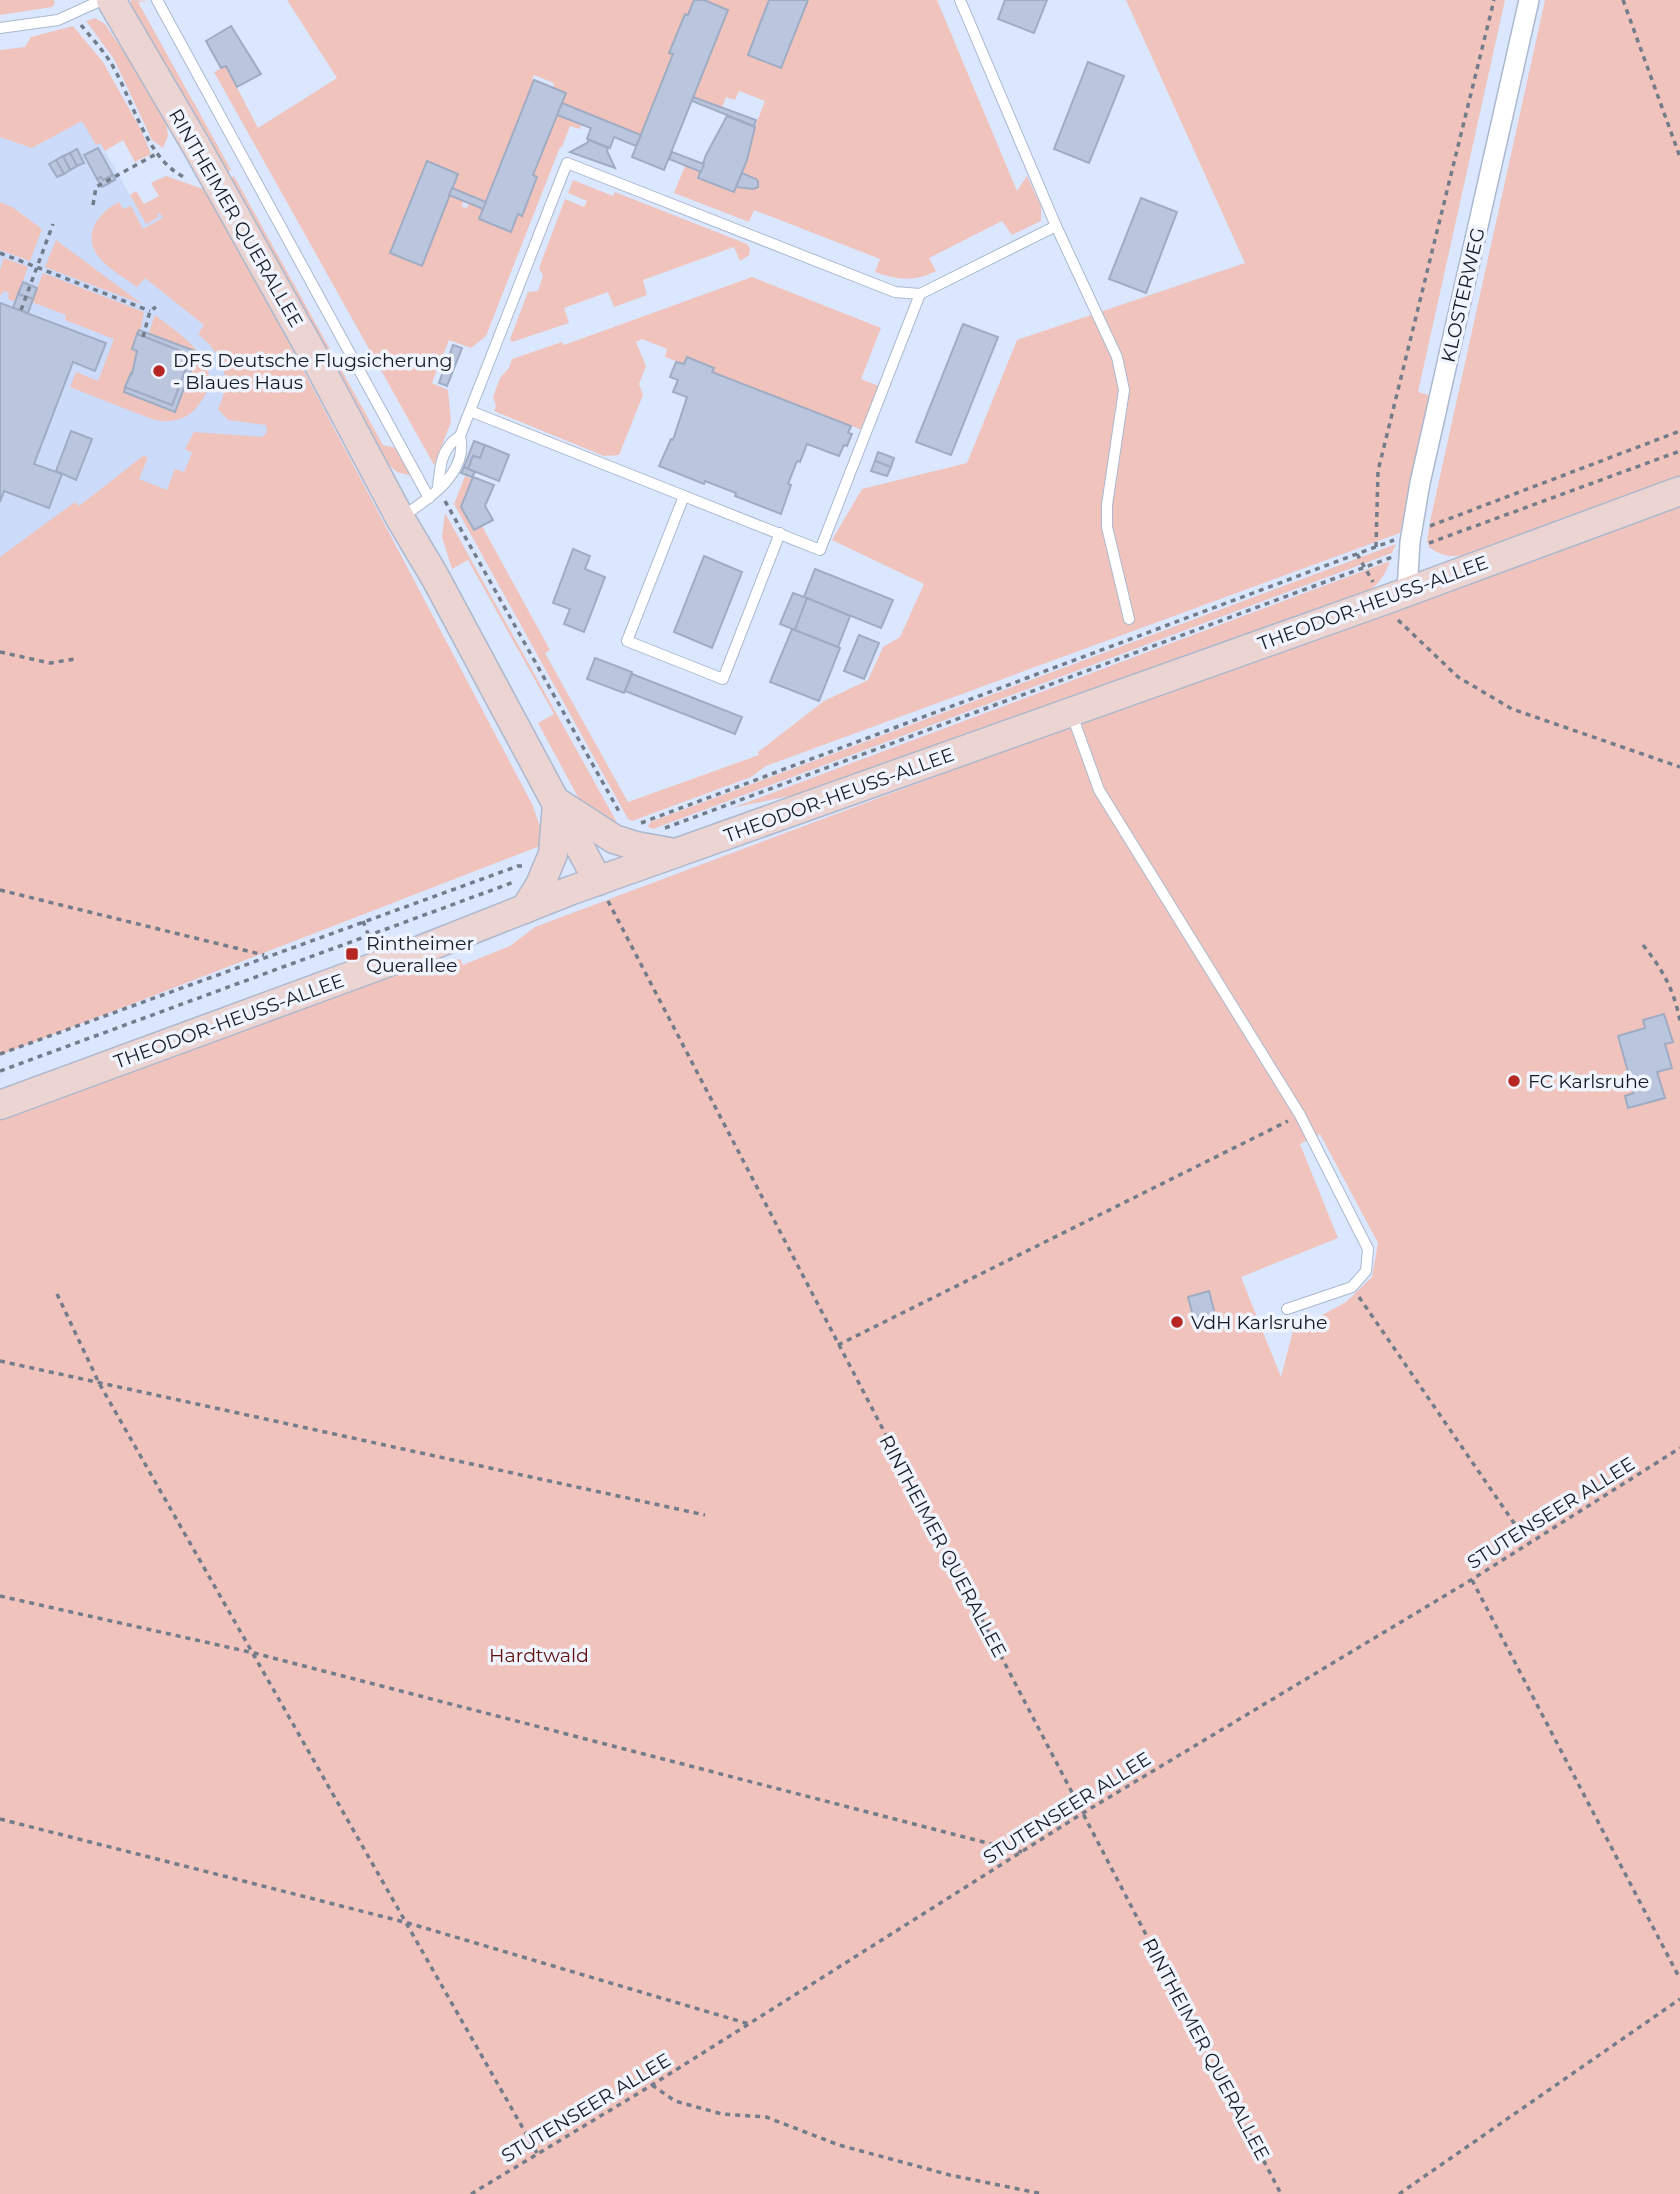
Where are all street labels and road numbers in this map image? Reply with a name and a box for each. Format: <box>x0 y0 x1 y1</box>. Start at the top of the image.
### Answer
street label: RINTHEIMER QUERALLEE <box>164 105 308 331</box>
street label: KLOSTERWEG <box>1436 225 1490 365</box>
street label: THEODOR-HEUSS-ALLEE <box>1255 551 1491 655</box>
street label: THEODOR-HEUSS-ALLEE <box>721 743 957 847</box>
street label: THEODOR-HEUSS-ALLEE <box>111 969 347 1073</box>
street label: RINTHEIMER QUERALLEE <box>875 1431 1011 1661</box>
street label: STUTENSEER ALLEE <box>1463 1452 1639 1574</box>
street label: STUTENSEER ALLEE <box>979 1747 1155 1869</box>
street label: RINTHEIMER QUERALLEE <box>1138 1934 1274 2164</box>
street label: STUTENSEER ALLEE <box>497 2048 675 2168</box>

